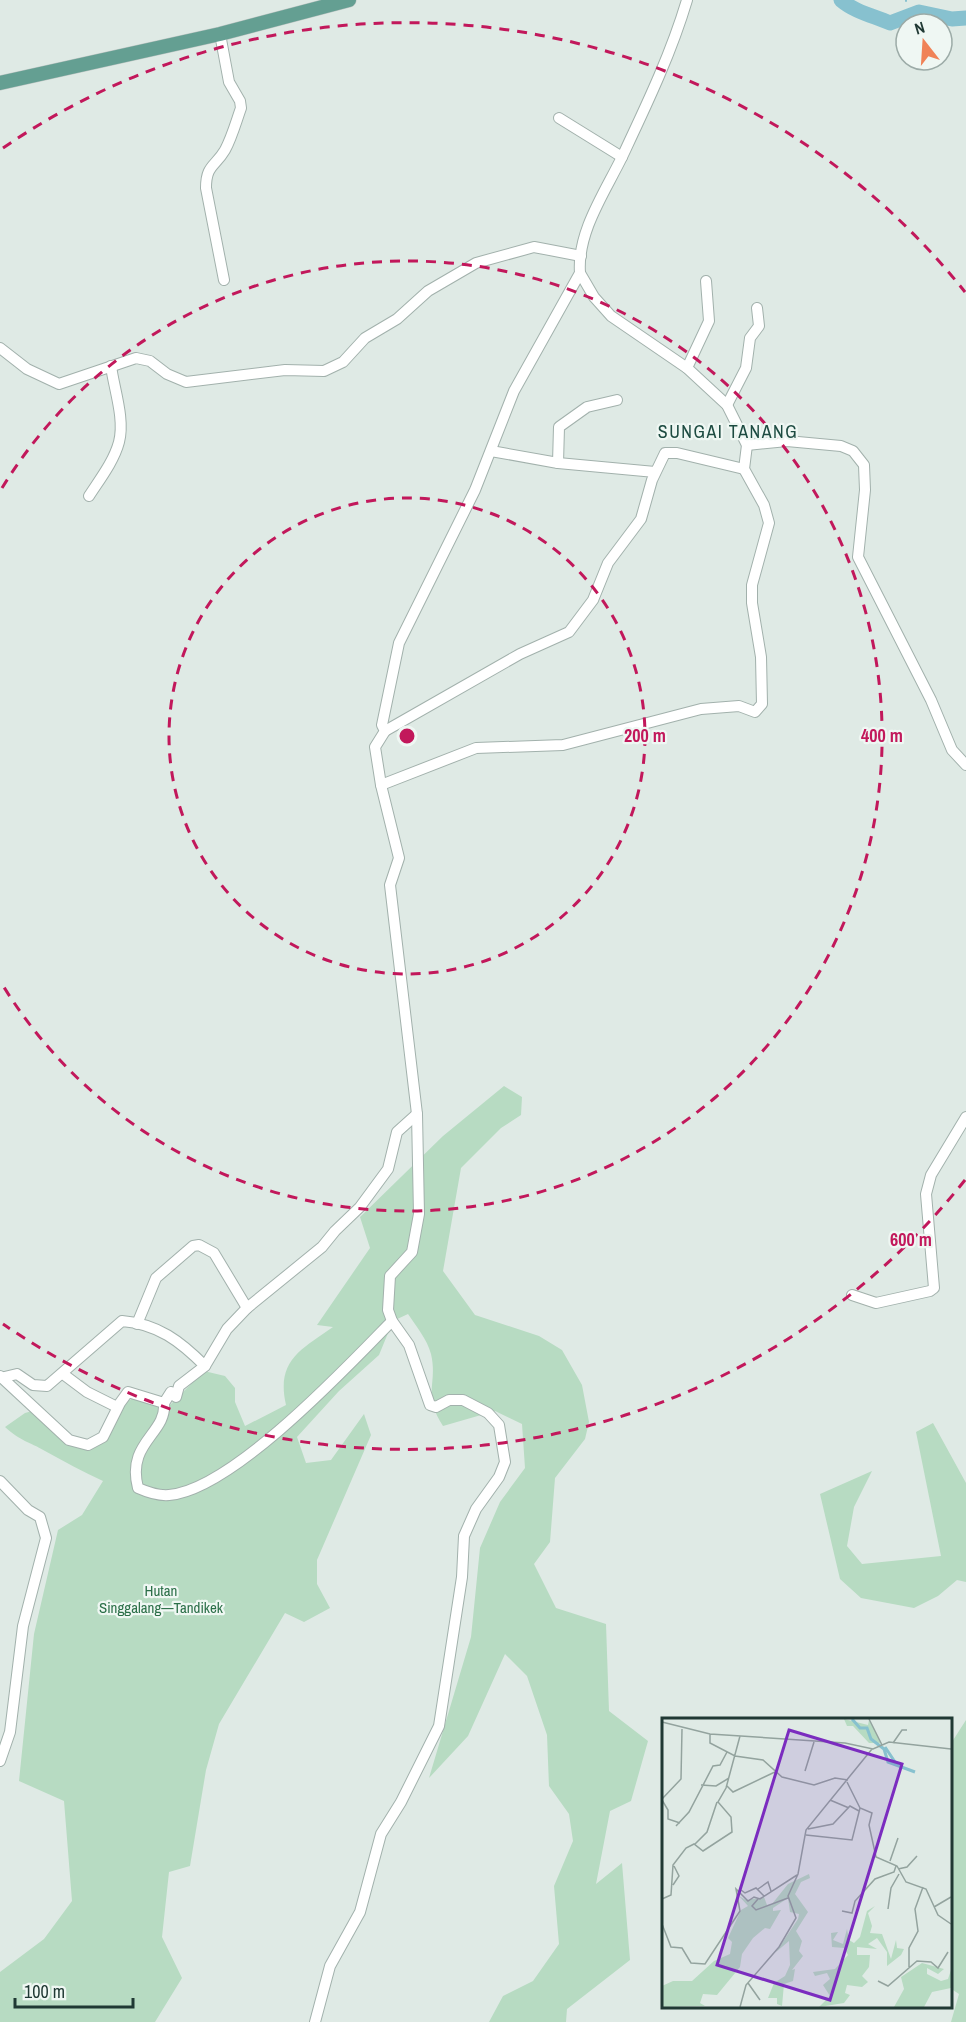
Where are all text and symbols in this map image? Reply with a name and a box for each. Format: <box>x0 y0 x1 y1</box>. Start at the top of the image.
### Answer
north arrow <box>894 12 954 72</box>
text: N <box>912 16 927 40</box>
district label: SUNGAI TANANG <box>658 419 798 444</box>
text: 200 m <box>624 723 666 748</box>
text: 400 m <box>861 723 903 748</box>
centre of rings <box>397 726 417 746</box>
text: 600 m <box>890 1227 932 1252</box>
park label: Hutan Singgalang—Tandikek <box>99 1580 224 1618</box>
inset map <box>662 1718 951 2007</box>
scale bar <box>15 1971 134 2009</box>
text: 100 m <box>24 1979 65 2004</box>

